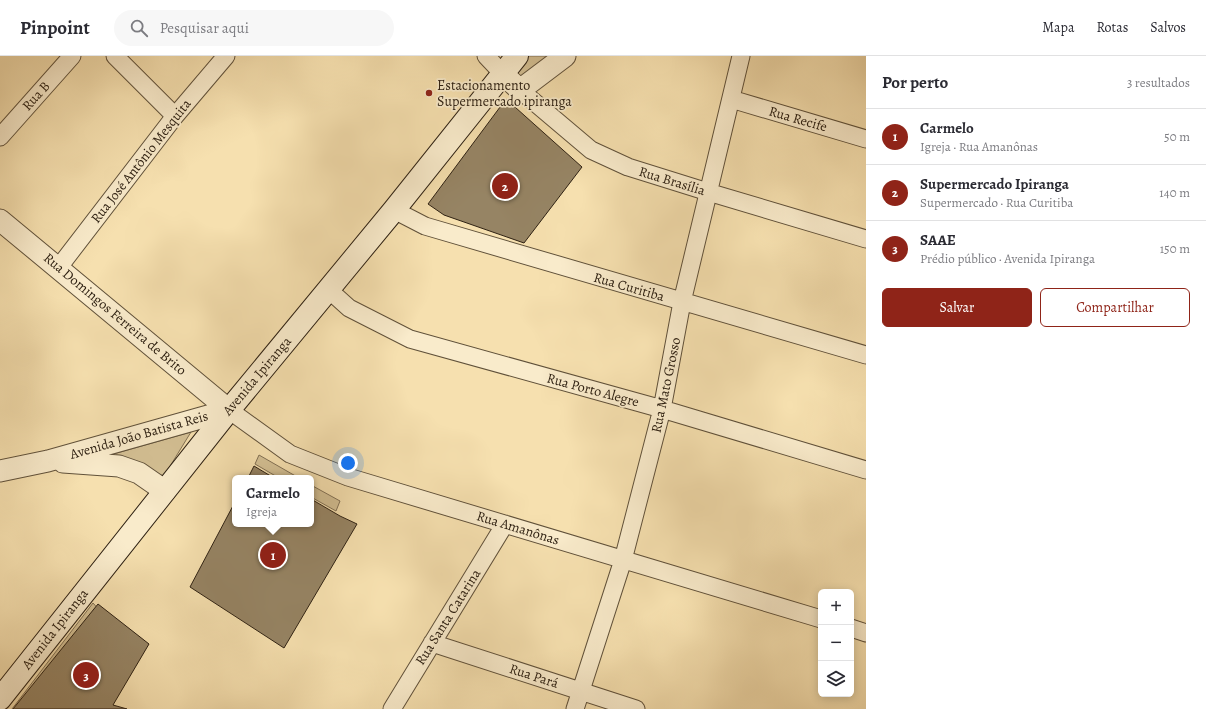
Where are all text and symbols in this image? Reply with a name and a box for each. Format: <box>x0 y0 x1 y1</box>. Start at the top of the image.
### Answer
search box <box>114 10 394 46</box>
text: Pinpoint <box>20 15 90 41</box>
icon: search <box>128 17 150 39</box>
text: Pesquisar aqui <box>160 18 249 38</box>
text: Mapa <box>1042 18 1074 37</box>
text: Rotas <box>1096 18 1128 37</box>
text: Salvos <box>1150 18 1186 37</box>
text: Por perto <box>882 71 948 94</box>
text: 3 resultados <box>1127 74 1190 91</box>
place label: Estacionamento Supermercado ipiranga <box>437 76 572 111</box>
street label: Rua B <box>18 77 54 115</box>
marker: Estacionamento Supermercado ipiranga <box>424 88 434 98</box>
street label: Rua José Antônio Mesquita <box>87 95 196 227</box>
street label: Rua Recife <box>767 102 829 136</box>
text: Carmelo <box>920 118 974 138</box>
text: 1 <box>893 128 897 145</box>
text: 50 m <box>1164 128 1190 145</box>
text: Igreja · Rua Amanônas <box>920 138 1038 155</box>
street label: Rua Brasília <box>636 162 708 200</box>
pin: 2 <box>492 171 518 201</box>
text: Supermercado Ipiranga <box>920 174 1069 194</box>
text: 2 <box>892 184 898 201</box>
text: 140 m <box>1159 184 1190 201</box>
text: Supermercado · Rua Curitiba <box>920 194 1073 211</box>
text: SAAE <box>920 230 956 250</box>
text: 3 <box>892 240 898 257</box>
text: 150 m <box>1160 240 1190 257</box>
street label: Rua Domingos Ferreira de Brito <box>39 248 191 380</box>
text: Prédio público · Avenida Ipiranga <box>920 250 1095 267</box>
street label: Rua Curitiba <box>591 268 667 306</box>
button: Salvar <box>882 288 1032 327</box>
button: Compartilhar <box>1040 288 1190 327</box>
street label: Avenida Ipiranga <box>218 332 296 420</box>
street label: Rua Mato Grosso <box>647 336 685 434</box>
street label: Rua Porto Alegre <box>545 369 641 411</box>
street label: Avenida João Batista Reis <box>67 406 210 464</box>
your location <box>338 453 358 473</box>
popup <box>232 475 314 527</box>
text: Carmelo <box>246 483 300 503</box>
text: Igreja <box>246 503 277 520</box>
street label: Rua Amanônas <box>474 506 562 550</box>
pin: 1 <box>260 540 286 570</box>
street label: Rua Santa Catarina <box>411 565 486 669</box>
street label: Avenida Ipiranga <box>17 584 93 674</box>
map controls <box>818 589 854 697</box>
button: + <box>818 589 854 625</box>
button: − <box>818 625 854 661</box>
street label: Rua Pará <box>507 659 561 693</box>
pin: 3 <box>73 660 99 690</box>
button: layers <box>818 661 854 697</box>

